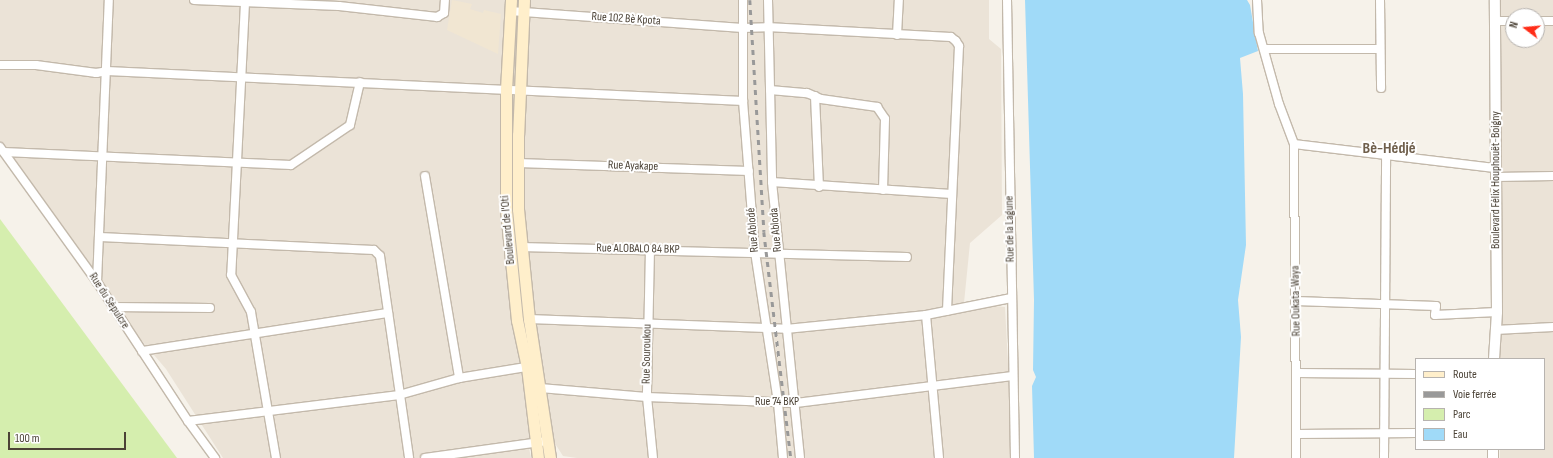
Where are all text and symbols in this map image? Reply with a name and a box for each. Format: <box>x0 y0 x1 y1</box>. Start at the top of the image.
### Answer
north arrow <box>1505 8 1545 48</box>
street label: Rue 102 Bè Kpota <box>591 9 661 29</box>
text: N <box>1507 20 1521 29</box>
street label: Boulevard Félix Houphouët-Boigny <box>1489 111 1503 249</box>
district label: Bè-Hédjé <box>1363 139 1415 159</box>
street label: Rue Ayakape <box>608 158 658 174</box>
street label: Boulevard de l'Oti <box>498 195 518 265</box>
street label: Rue de la Lagune <box>1002 196 1018 262</box>
street label: Rue Ablodé <box>744 207 762 253</box>
street label: Rue Abloda <box>767 207 785 253</box>
street label: Rue ALOBALO 84 BKP <box>596 241 680 257</box>
street label: Rue Oukata-Waya <box>1288 265 1304 337</box>
street label: Rue du Sépulcre <box>85 270 133 332</box>
street label: Rue Souroukou <box>639 324 655 384</box>
legend <box>1415 358 1545 450</box>
text: Route <box>1453 367 1477 382</box>
text: Voie ferrée <box>1453 387 1496 402</box>
street label: Rue 74 BKP <box>755 395 799 409</box>
text: Parc <box>1453 407 1471 422</box>
scale bar <box>10 424 128 450</box>
text: Eau <box>1453 427 1467 442</box>
text: 100 m <box>15 431 40 446</box>

